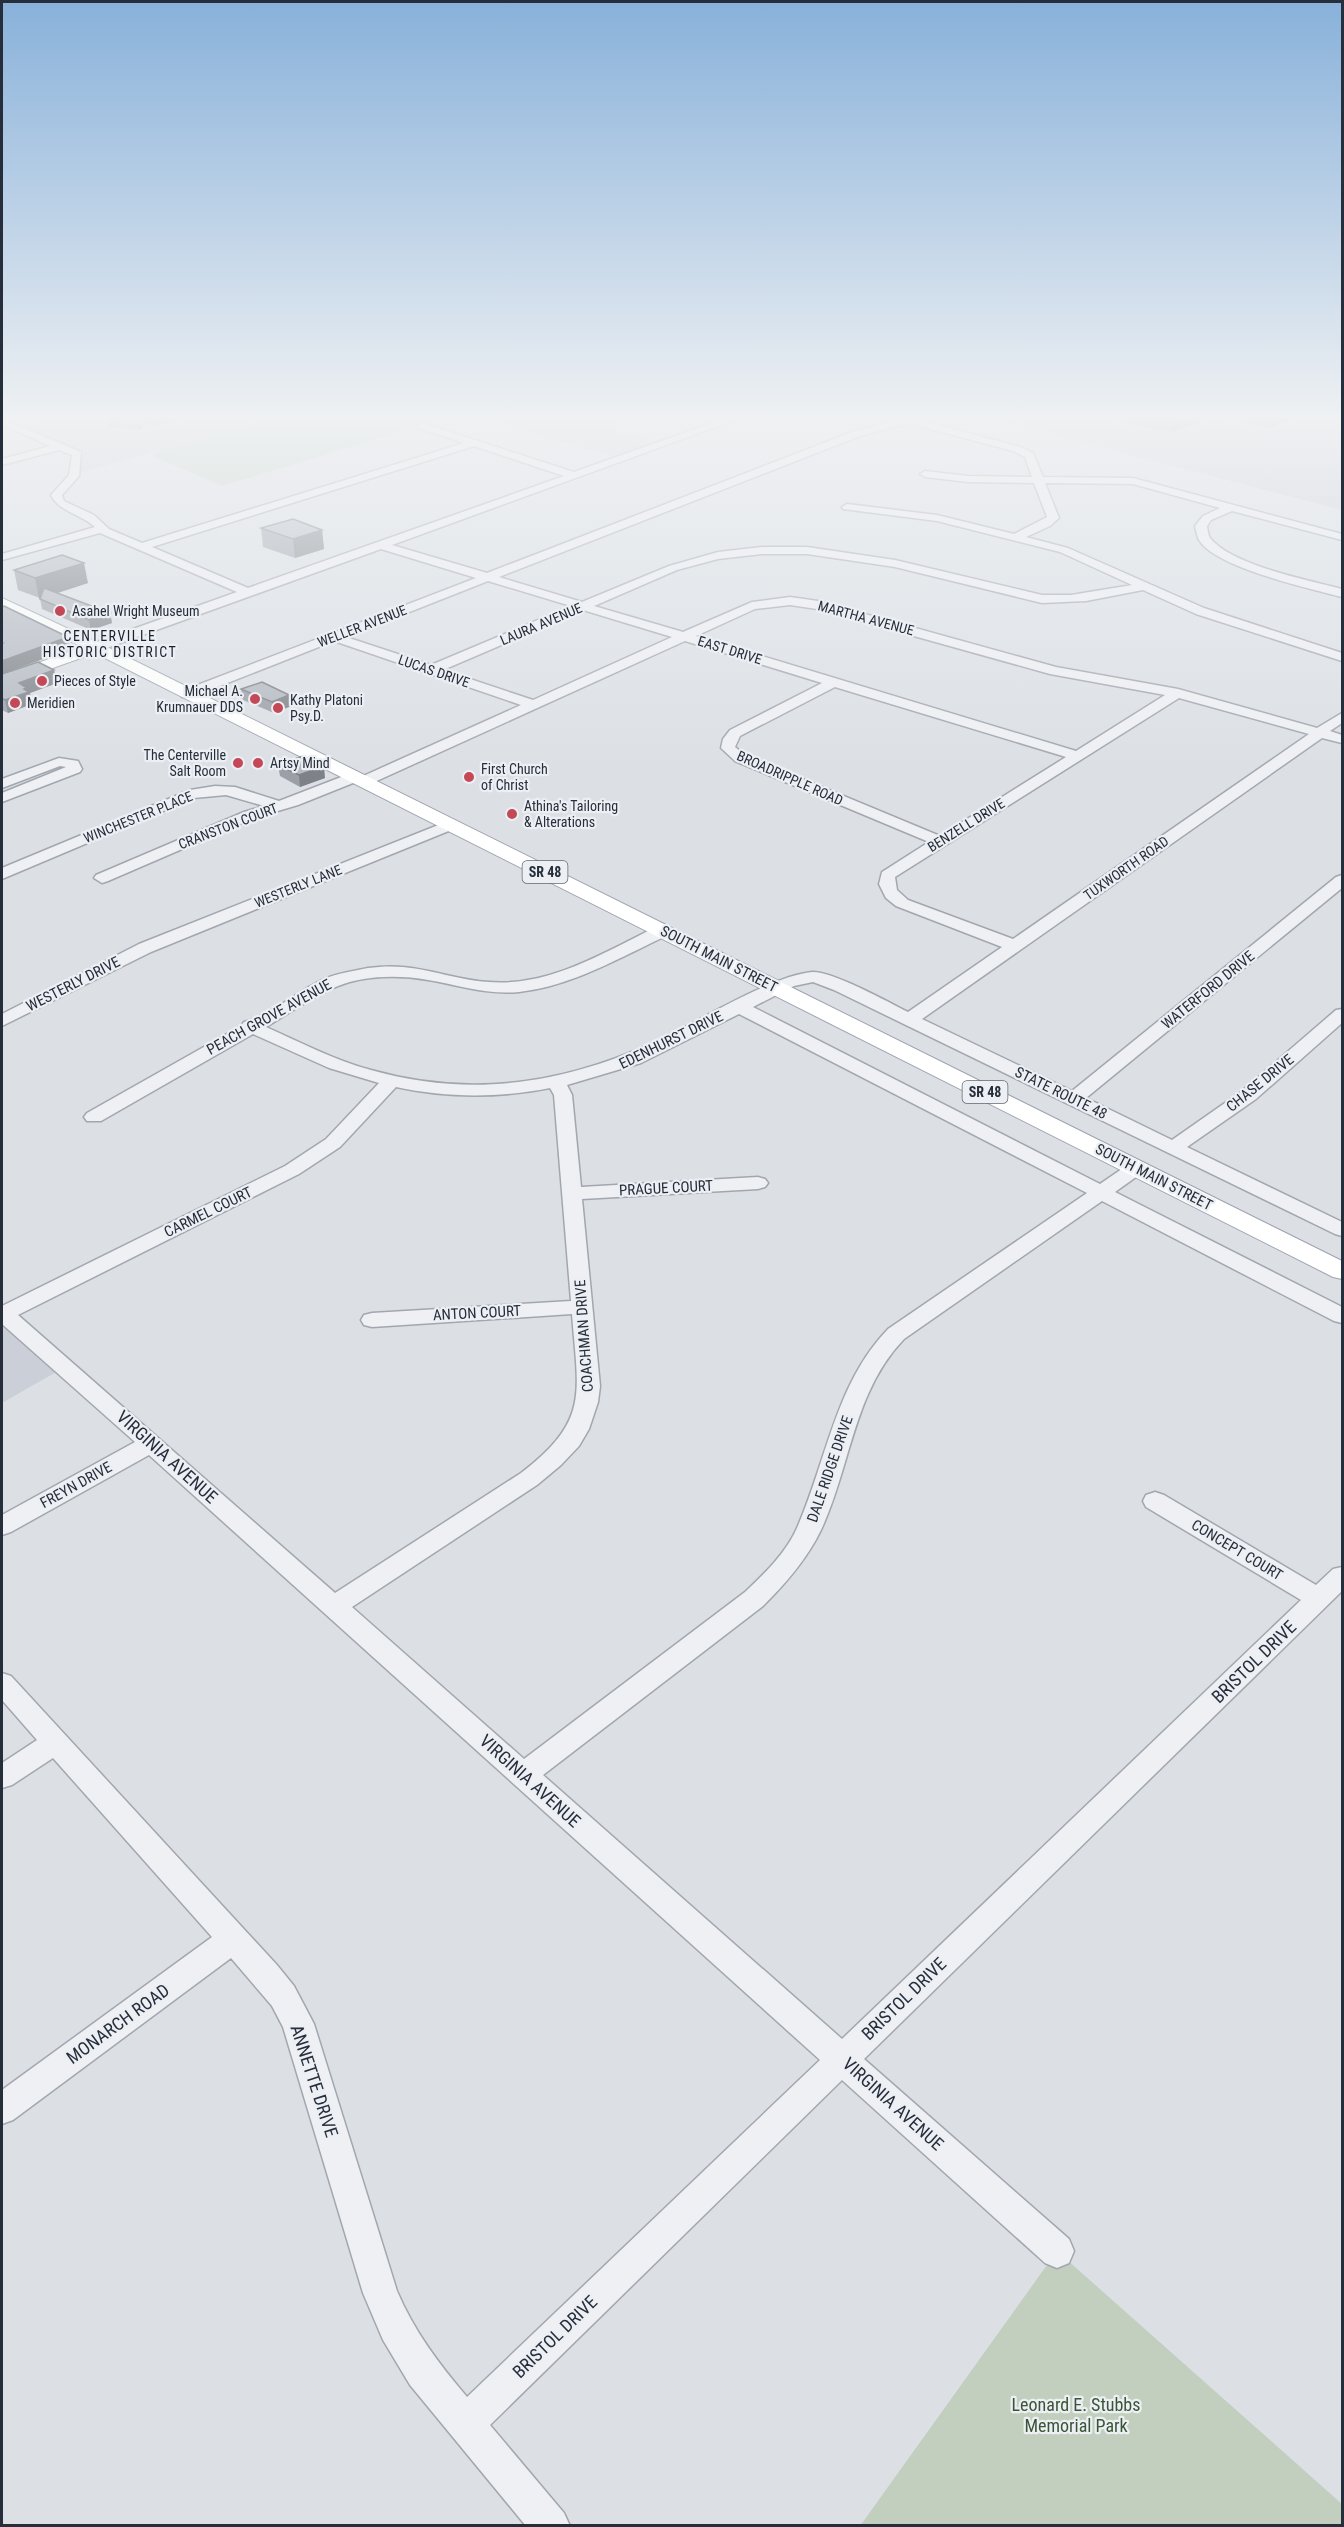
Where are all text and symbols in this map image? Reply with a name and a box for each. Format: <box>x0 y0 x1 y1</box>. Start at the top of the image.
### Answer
street label: MARTHA AVENUE <box>816 597 916 639</box>
street label: LAURA AVENUE <box>498 600 584 648</box>
street label: WELLER AVENUE <box>315 602 409 650</box>
place label: Asahel Wright Museum <box>72 603 200 619</box>
marker: Asahel Wright Museum <box>53 604 67 618</box>
district label: CENTERVILLE HISTORIC DISTRICT <box>43 628 177 660</box>
street label: EAST DRIVE <box>696 633 764 667</box>
street label: LUCAS DRIVE <box>396 651 472 691</box>
place label: Pieces of Style <box>54 673 136 689</box>
marker: Pieces of Style <box>35 674 49 688</box>
place label: Michael A. Krumnauer DDS <box>156 683 243 715</box>
marker: Michael A. Krumnauer DDS <box>248 692 262 706</box>
place label: Kathy Platoni Psy.D. <box>290 692 363 724</box>
place label: Meridien <box>27 695 75 711</box>
marker: Meridien <box>8 696 22 710</box>
marker: Kathy Platoni Psy.D. <box>271 701 285 715</box>
place label: The Centerville Salt Room <box>144 747 226 779</box>
street label: BROADRIPPLE ROAD <box>734 747 846 809</box>
place label: Artsy Mind <box>270 755 330 771</box>
marker: The Centerville Salt Room <box>231 756 245 770</box>
marker: Artsy Mind <box>251 756 265 770</box>
place label: First Church of Christ <box>481 761 548 793</box>
marker: First Church of Christ <box>462 770 476 784</box>
street label: WINCHESTER PLACE <box>81 788 195 846</box>
street label: BENZELL DRIVE <box>925 795 1008 855</box>
place label: Athina's Tailoring & Alterations <box>524 798 618 830</box>
street label: CRANSTON COURT <box>176 800 280 852</box>
marker: Athina's Tailoring & Alterations <box>505 807 519 821</box>
street label: TUXWORTH ROAD <box>1081 833 1171 903</box>
street label: WESTERLY LANE <box>252 861 344 911</box>
road number: SR 48 <box>522 861 568 883</box>
street label: SOUTH MAIN STREET <box>658 922 781 996</box>
street label: WATERFORD DRIVE <box>1158 947 1258 1033</box>
street label: WESTERLY DRIVE <box>23 953 123 1015</box>
street label: PEACH GROVE AVENUE <box>204 975 334 1059</box>
street label: EDENHURST DRIVE <box>616 1007 726 1073</box>
street label: CHASE DRIVE <box>1223 1050 1297 1116</box>
street label: STATE ROUTE 48 <box>1012 1063 1110 1123</box>
road number: SR 48 <box>962 1081 1008 1103</box>
street label: SOUTH MAIN STREET <box>1093 1140 1216 1214</box>
street label: PRAGUE COURT <box>619 1177 714 1199</box>
street label: CARMEL COURT <box>161 1183 255 1241</box>
street label: COACHMAN DRIVE <box>571 1279 597 1393</box>
street label: ANTON COURT <box>432 1302 522 1324</box>
street label: VIRGINIA AVENUE <box>113 1406 222 1507</box>
street label: DALE RIDGE DRIVE <box>803 1413 857 1525</box>
street label: FREYN DRIVE <box>37 1458 115 1512</box>
street label: CONCEPT COURT <box>1188 1516 1286 1584</box>
street label: BRISTOL DRIVE <box>1207 1616 1300 1707</box>
street label: VIRGINIA AVENUE <box>476 1730 585 1831</box>
street label: BRISTOL DRIVE <box>857 1953 950 2044</box>
street label: MONARCH ROAD <box>62 1979 173 2068</box>
street label: ANNETTE DRIVE <box>286 2022 343 2140</box>
street label: VIRGINIA AVENUE <box>839 2053 948 2154</box>
street label: BRISTOL DRIVE <box>508 2291 601 2382</box>
park label: Leonard E. Stubbs Memorial Park <box>1012 2394 1140 2436</box>

